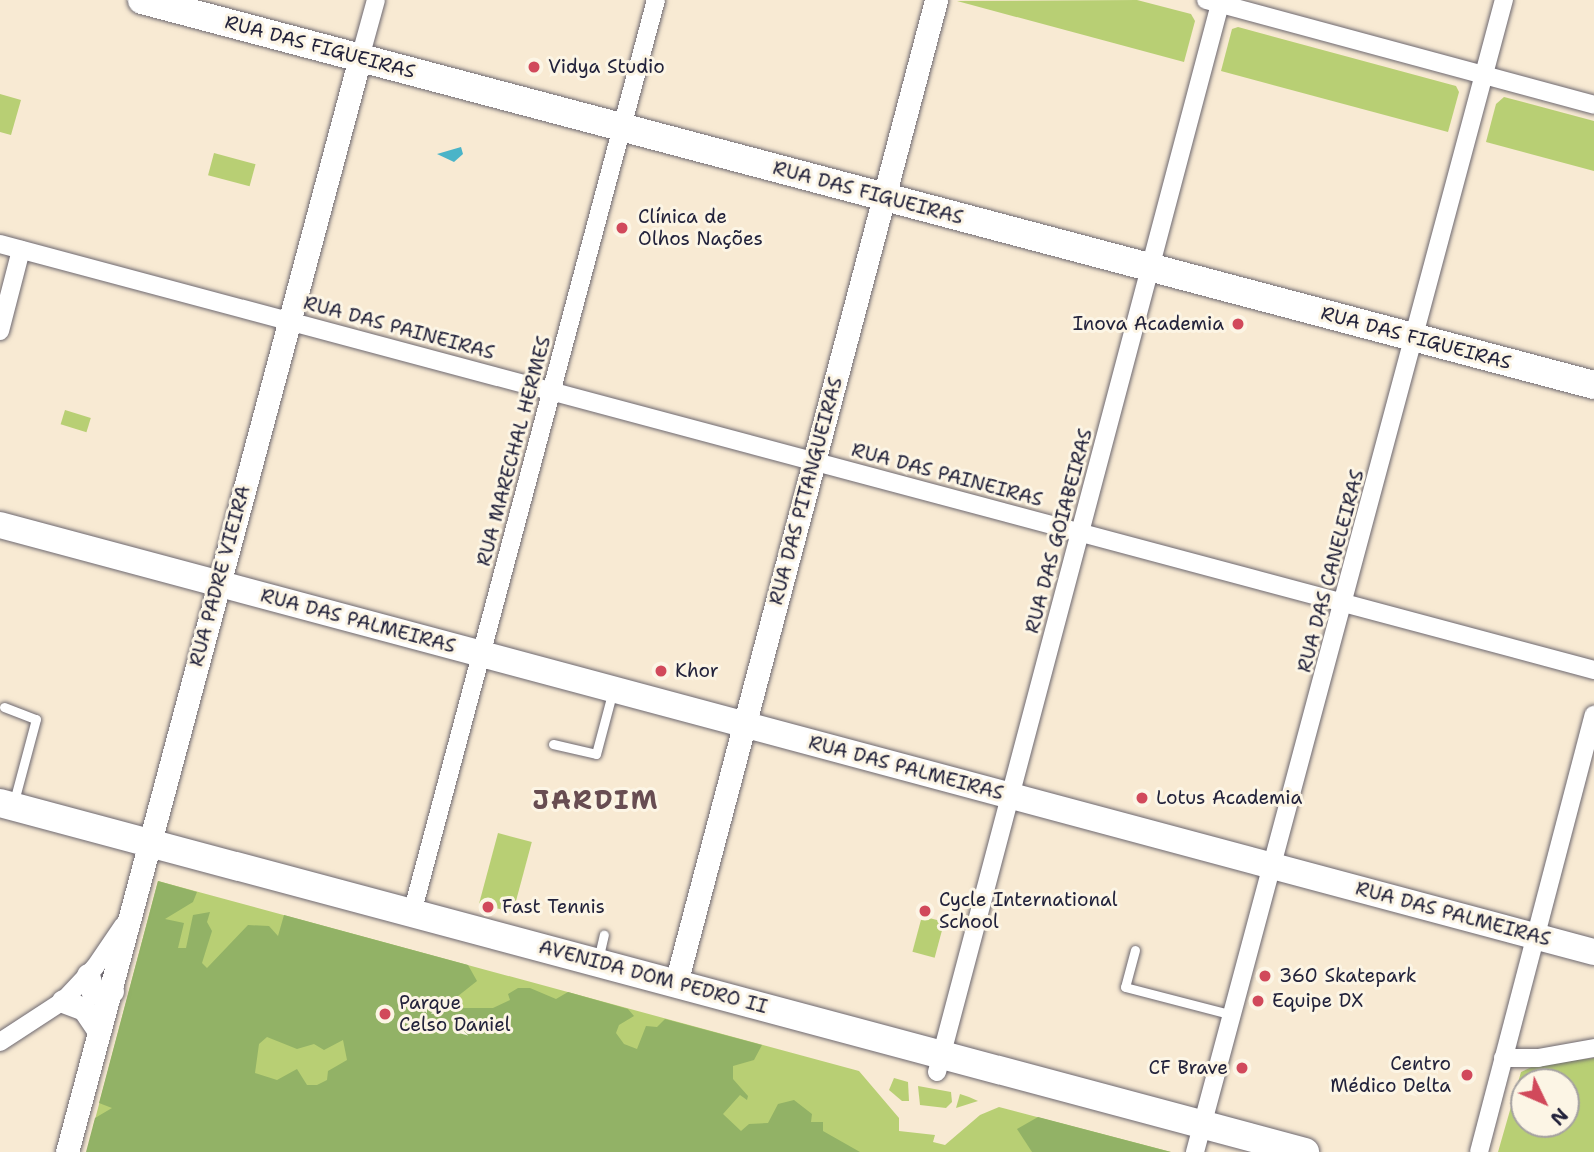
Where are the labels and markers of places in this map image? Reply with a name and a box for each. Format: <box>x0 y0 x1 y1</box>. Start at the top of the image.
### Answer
place label: Vidya Studio <box>548 56 665 78</box>
marker: Vidya Studio <box>526 59 542 75</box>
place label: Clínica de Olhos Nações <box>638 206 763 250</box>
marker: Clínica de Olhos Nações <box>612 218 632 238</box>
place label: Inova Academia <box>1073 313 1224 335</box>
marker: Inova Academia <box>1230 316 1246 332</box>
place label: Khor <box>675 660 719 682</box>
marker: Khor <box>653 663 669 679</box>
place label: Lotus Academia <box>1156 787 1302 809</box>
marker: Lotus Academia <box>1134 790 1150 806</box>
place label: Cycle International School <box>939 889 1117 933</box>
place label: Fast Tennis <box>502 896 605 918</box>
marker: Fast Tennis <box>480 899 496 915</box>
marker: Cycle International School <box>917 903 933 919</box>
place label: 360 Skatepark <box>1279 965 1417 987</box>
marker: 360 Skatepark <box>1257 968 1273 984</box>
place label: Equipe DX <box>1272 990 1363 1012</box>
place label: Parque Celso Daniel <box>399 992 510 1036</box>
marker: Equipe DX <box>1250 993 1266 1009</box>
marker: Parque Celso Daniel <box>377 1006 393 1022</box>
place label: Centro Médico Delta <box>1330 1053 1451 1097</box>
place label: CF Brave <box>1149 1057 1228 1079</box>
marker: CF Brave <box>1234 1060 1250 1076</box>
marker: Centro Médico Delta <box>1457 1065 1477 1085</box>

